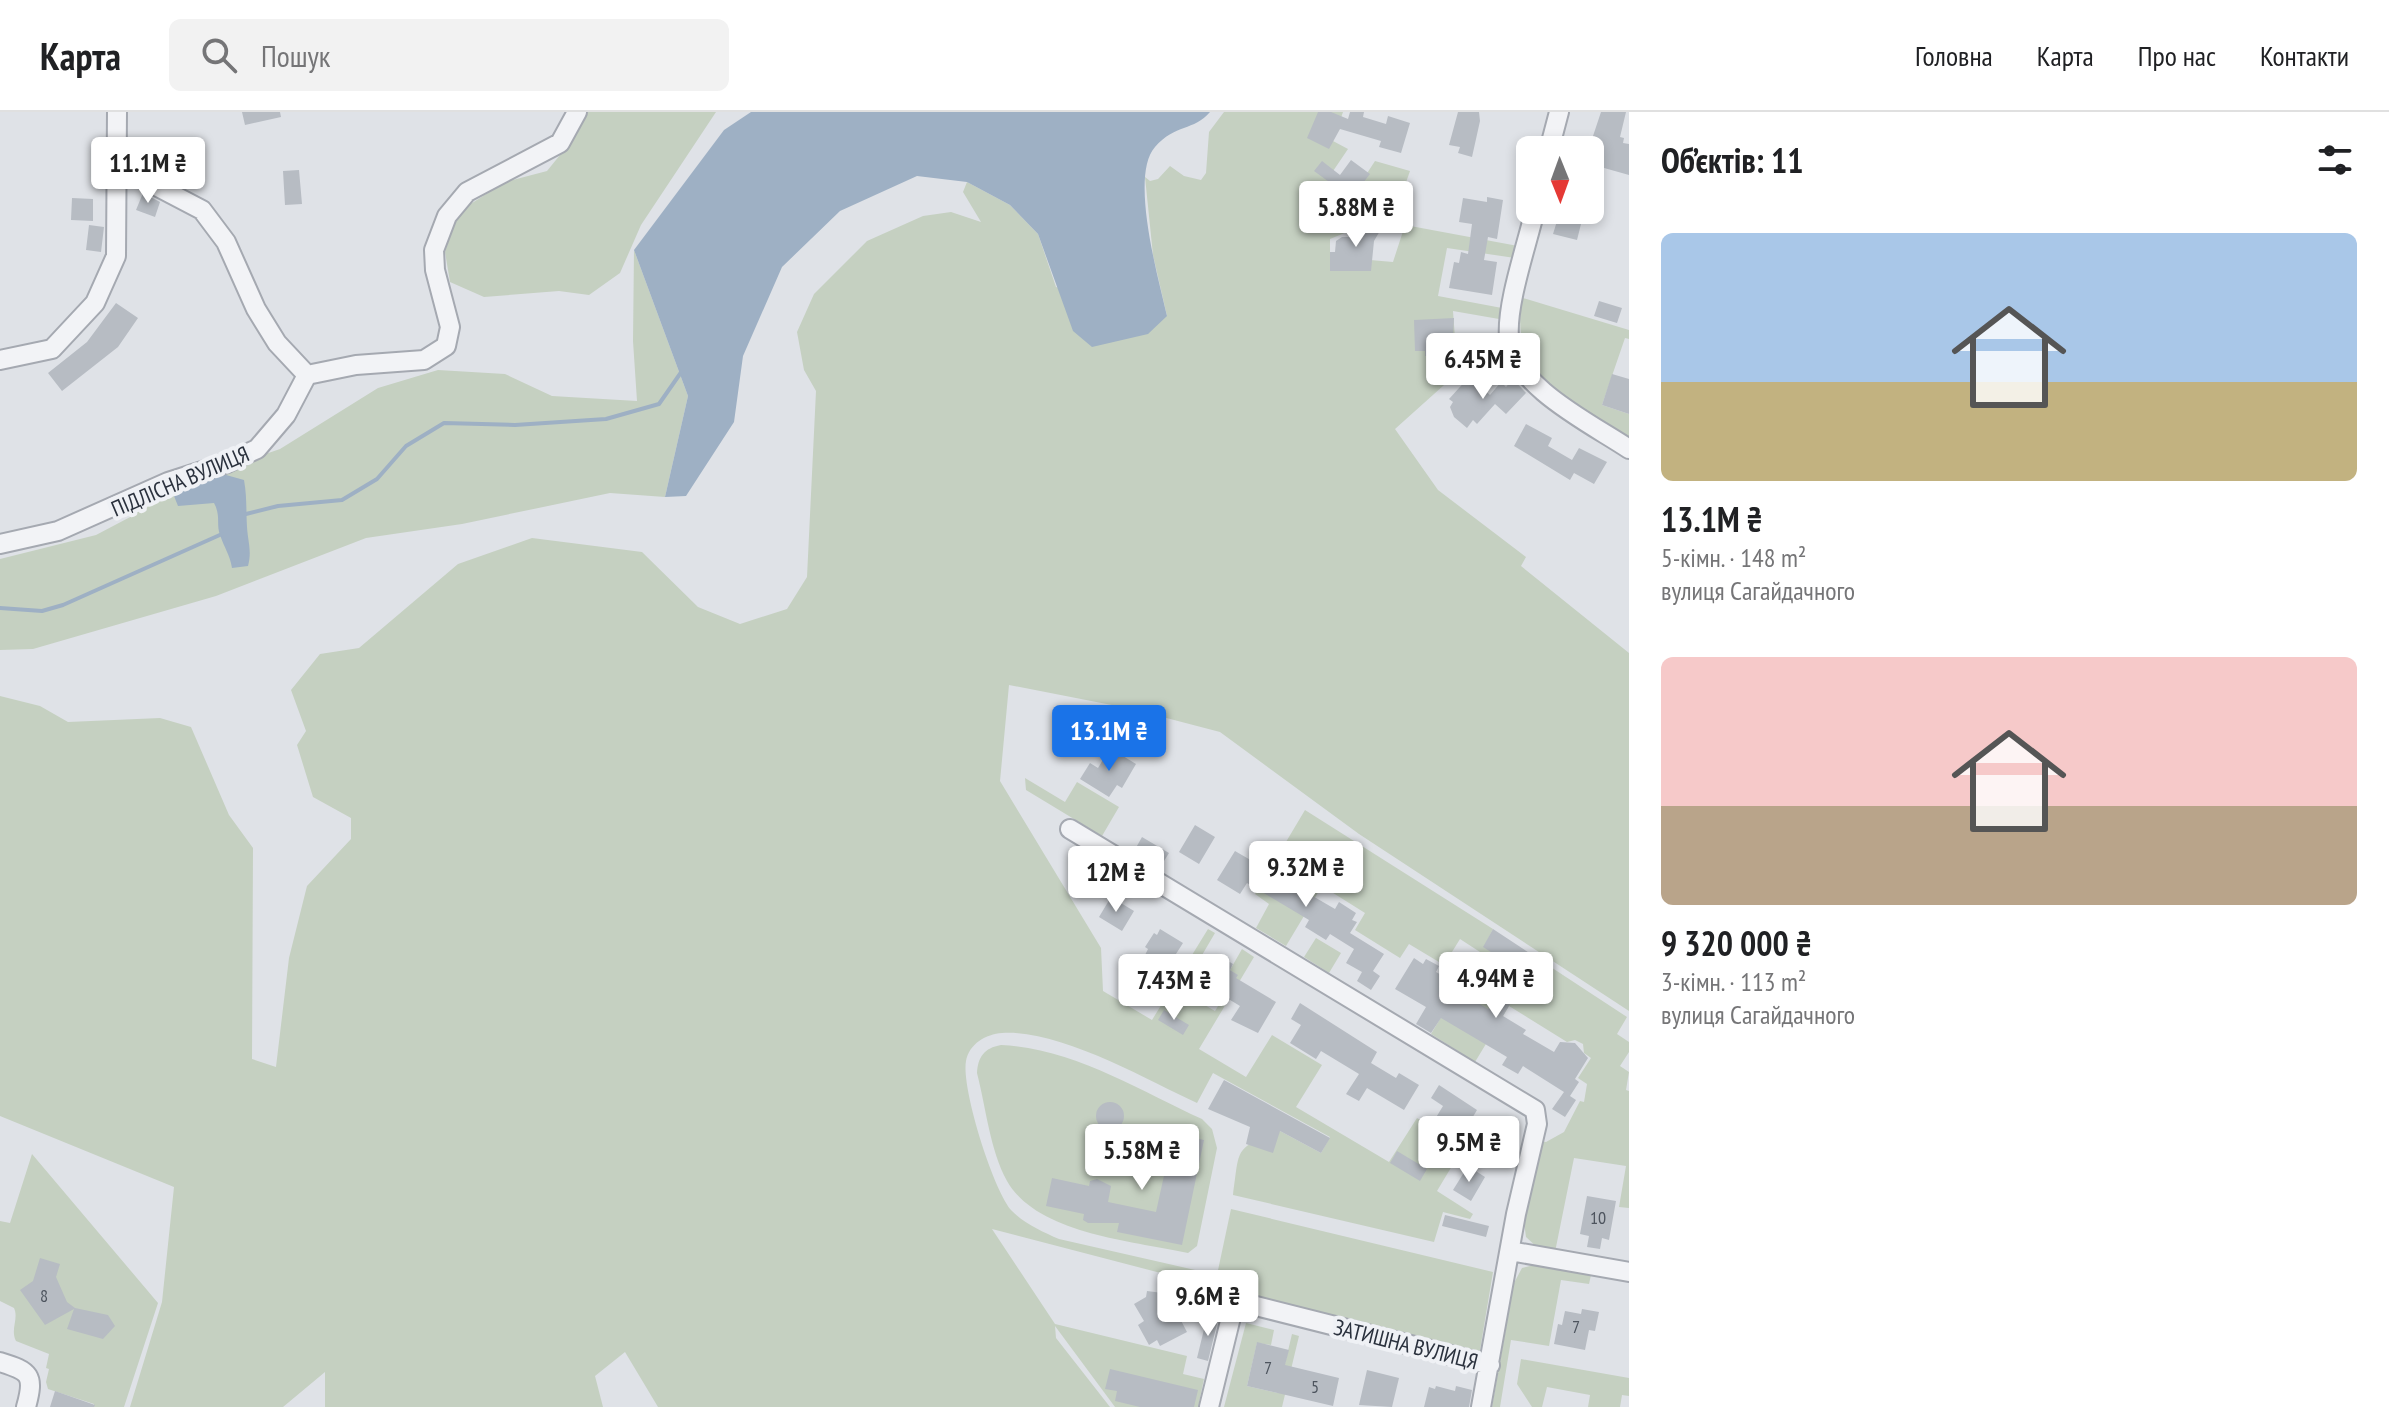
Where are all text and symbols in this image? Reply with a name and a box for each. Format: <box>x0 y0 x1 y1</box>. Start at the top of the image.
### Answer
search box <box>169 19 729 91</box>
text: Карта <box>40 31 121 80</box>
icon: search <box>197 33 241 77</box>
text: Пошук <box>261 36 330 75</box>
text: Головна <box>1915 37 1993 74</box>
text: Карта <box>2037 37 2094 74</box>
text: Про нас <box>2138 37 2216 74</box>
text: Контакти <box>2260 37 2349 74</box>
north arrow <box>1516 136 1604 224</box>
map controls <box>1516 136 1604 224</box>
pin: 11.1M ₴ <box>74 137 222 205</box>
text: Об’єктів: 11 <box>1661 138 1804 182</box>
icon: filters <box>2313 138 2357 182</box>
text: 11.1M ₴ <box>109 146 187 179</box>
pin: 5.88M ₴ <box>1282 181 1430 249</box>
text: 5.88M ₴ <box>1317 190 1395 223</box>
icon: home <box>1937 285 2081 429</box>
pin: 6.45M ₴ <box>1409 333 1557 401</box>
text: 6.45M ₴ <box>1444 342 1522 375</box>
street label: ПІДЛІСНА ВУЛИЦЯ <box>107 439 253 523</box>
text: 13.1M ₴ <box>1661 497 1763 541</box>
text: 5-кімн. · 148 m² <box>1661 541 1806 574</box>
text: вулиця Сагайдачного <box>1661 574 1855 607</box>
pin: 13.1M ₴ <box>1035 705 1183 773</box>
icon: home <box>1937 709 2081 853</box>
text: 13.1M ₴ <box>1070 714 1148 747</box>
pin: 9.32M ₴ <box>1232 841 1380 909</box>
pin: 12M ₴ <box>1060 846 1172 914</box>
text: 9.32M ₴ <box>1267 850 1345 883</box>
text: 12M ₴ <box>1086 855 1146 888</box>
text: 9 320 000 ₴ <box>1661 921 1812 965</box>
pin: 4.94M ₴ <box>1422 952 1570 1020</box>
pin: 7.43M ₴ <box>1100 954 1248 1022</box>
text: 4.94M ₴ <box>1457 961 1535 994</box>
text: 7.43M ₴ <box>1136 963 1212 996</box>
text: 3-кімн. · 113 m² <box>1661 965 1806 998</box>
text: вулиця Сагайдачного <box>1661 998 1855 1031</box>
pin: 9.5M ₴ <box>1404 1116 1534 1184</box>
pin: 5.58M ₴ <box>1068 1124 1216 1192</box>
text: 9.5M ₴ <box>1436 1125 1502 1158</box>
text: 5.58M ₴ <box>1103 1133 1181 1166</box>
house number: 10 <box>1590 1206 1606 1229</box>
pin: 9.6M ₴ <box>1143 1270 1273 1338</box>
text: 9.6M ₴ <box>1175 1279 1241 1312</box>
house number: 8 <box>40 1284 48 1307</box>
street label: ЗАТИШНА ВУЛИЦЯ <box>1331 1313 1481 1375</box>
house number: 7 <box>1572 1315 1580 1338</box>
house number: 7 <box>1264 1356 1272 1379</box>
house number: 5 <box>1311 1375 1319 1398</box>

